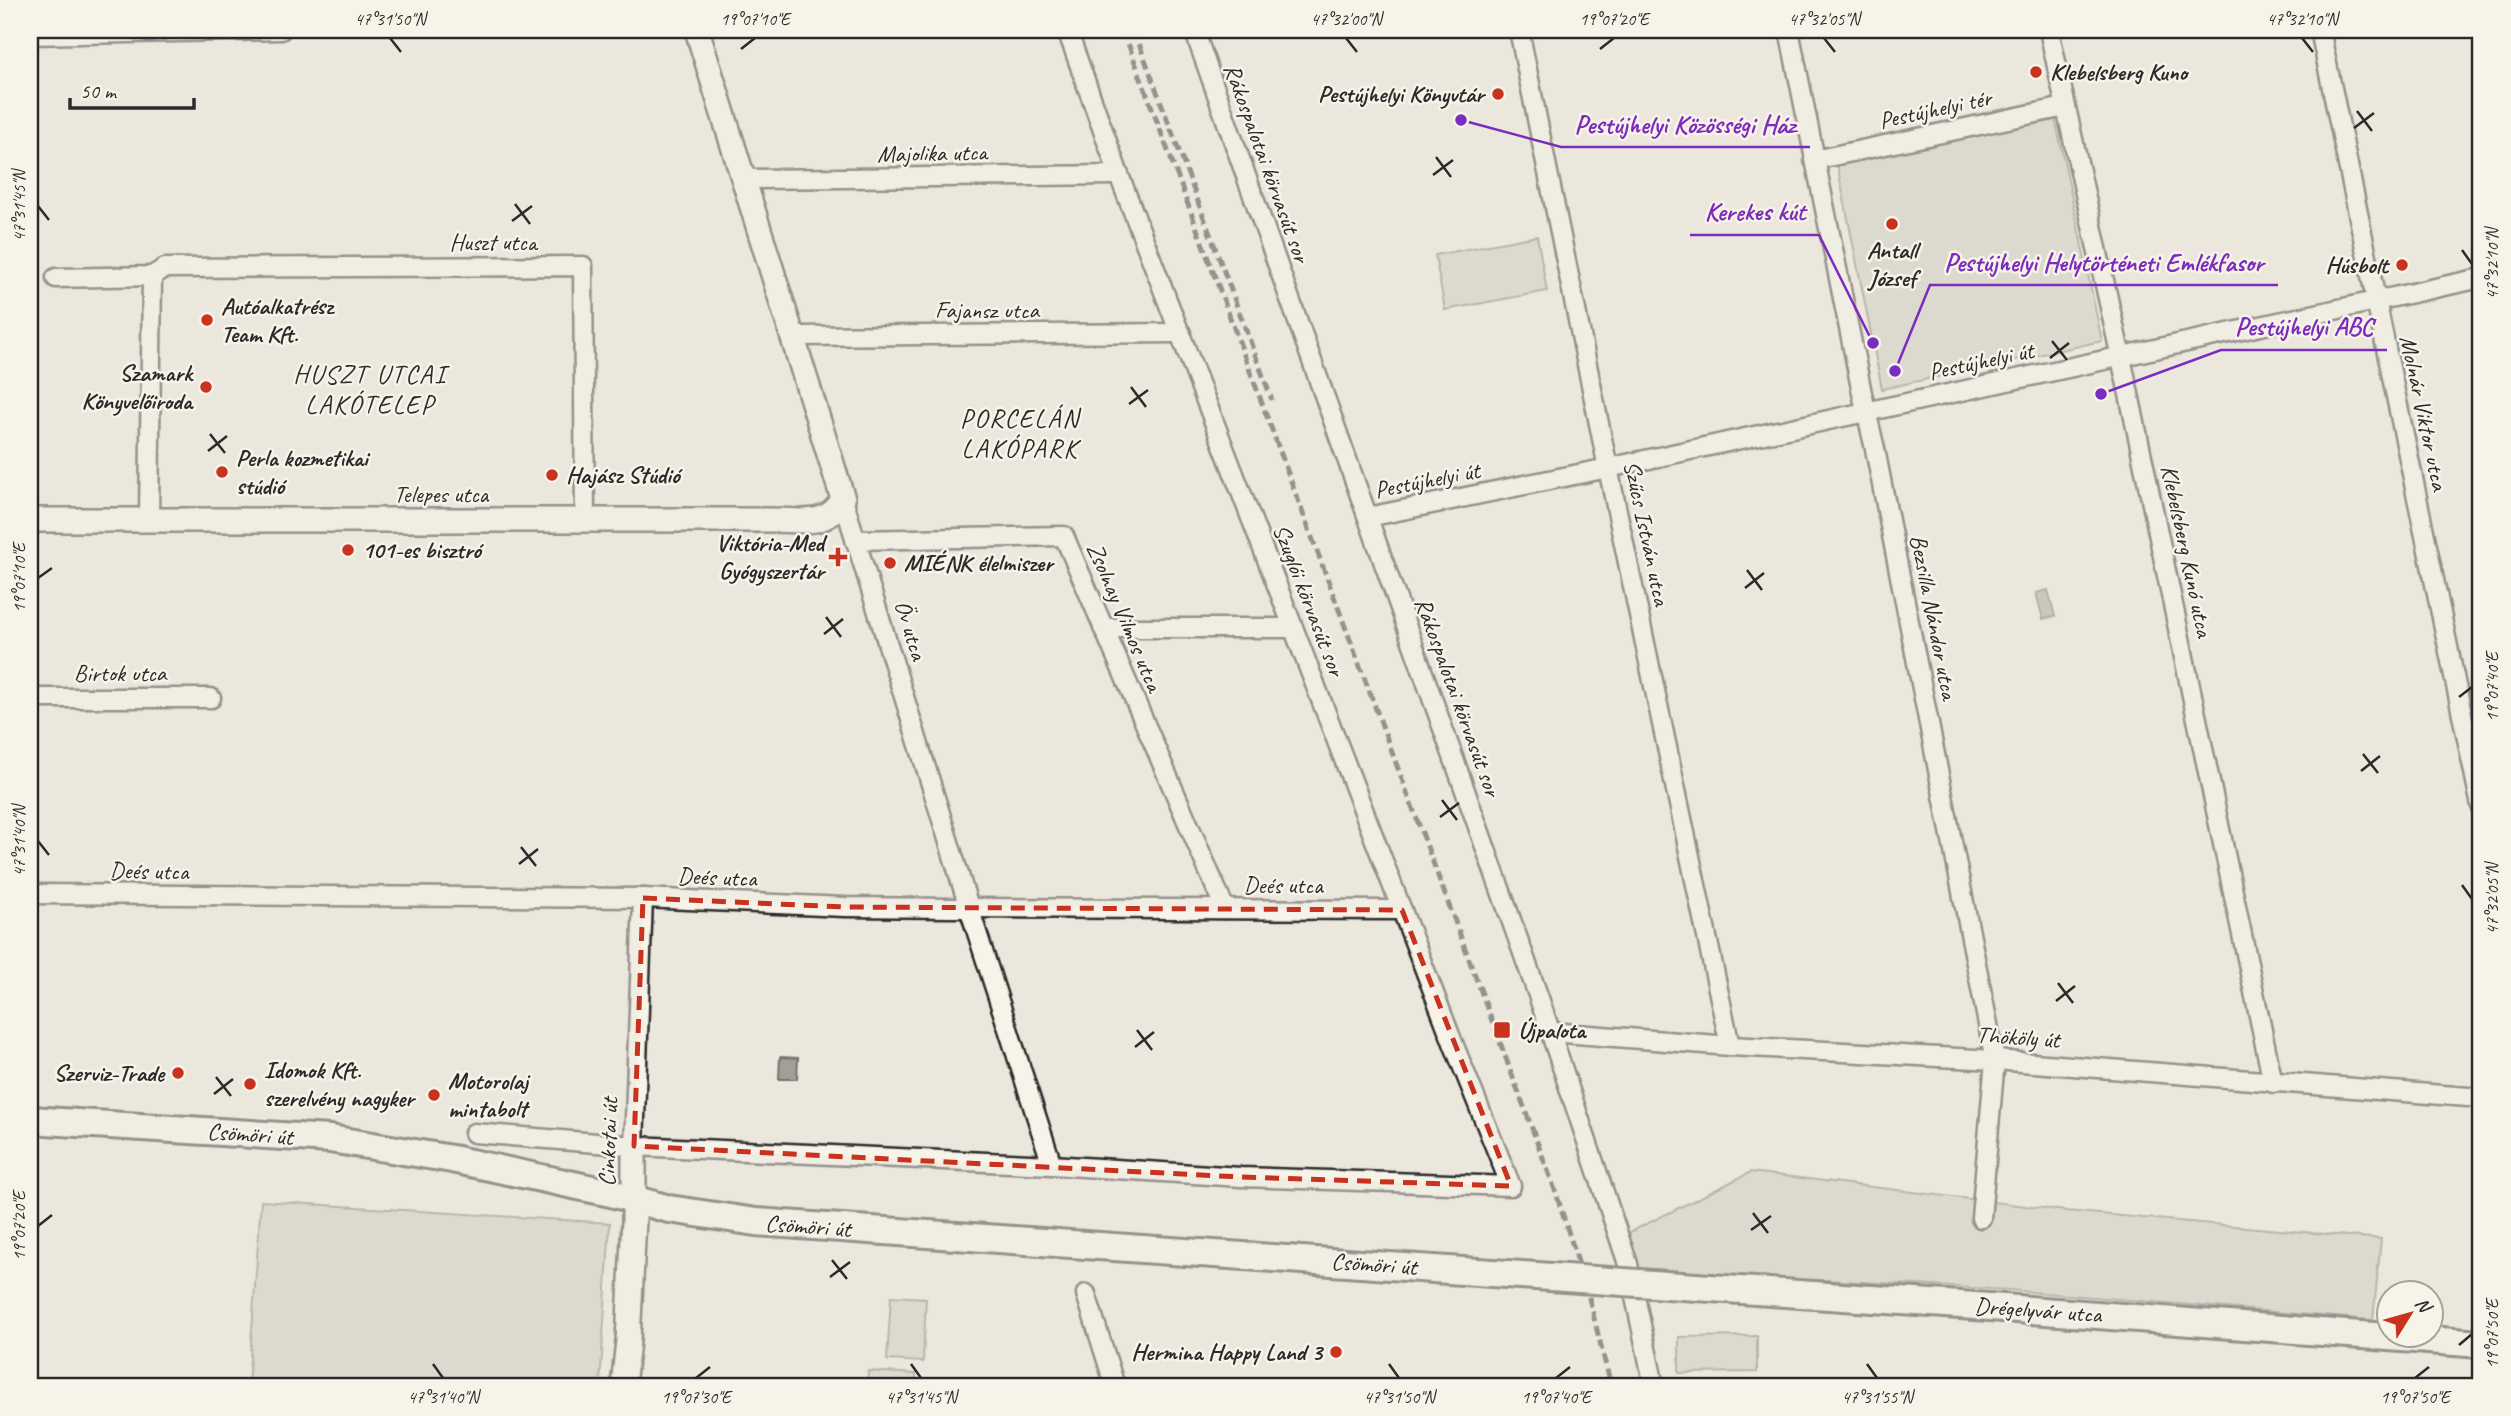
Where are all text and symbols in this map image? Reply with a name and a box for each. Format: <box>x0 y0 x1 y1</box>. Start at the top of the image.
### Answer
text: 47°31'50"N <box>355 8 429 30</box>
text: 19°07'10"E <box>720 8 792 30</box>
text: 47°32'00"N <box>1311 8 1385 30</box>
text: 19°07'20"E <box>1579 8 1651 30</box>
text: 47°32'05"N <box>1789 8 1863 30</box>
text: 47°32'10"N <box>2267 8 2341 30</box>
place label: Klebelsberg Kuno <box>2050 57 2190 87</box>
street label: Rákospalotai körvasút sor <box>1217 59 1318 269</box>
marker: Klebelsberg Kuno <box>2028 64 2044 80</box>
scale bar <box>70 66 194 110</box>
text: 50 m <box>80 78 118 104</box>
place label: Pestújhelyi Könyvtár <box>1318 79 1486 109</box>
street label: Pestújhelyi tér <box>1876 82 1996 136</box>
marker: Pestújhelyi Könyvtár <box>1490 86 1506 102</box>
callout: Pestújhelyi Közösségi Ház <box>1561 100 1810 147</box>
text: Pestújhelyi Közösségi Ház <box>1575 108 1798 141</box>
street label: Majolika utca <box>877 137 989 169</box>
text: 47°31'45"N <box>8 167 30 241</box>
callout: Kerekes kút <box>1690 188 1819 235</box>
text: Kerekes kút <box>1705 195 1808 228</box>
marker: Antall József <box>1884 216 1900 232</box>
text: 47°32'10"N <box>2481 225 2503 299</box>
street label: Huszt utca <box>450 227 539 257</box>
place label: Antall József <box>1866 235 1922 293</box>
callout: Pestújhelyi Helytörténeti Emlékfasor <box>1930 238 2278 285</box>
text: Pestújhelyi Helytörténeti Emlékfasor <box>1944 246 2266 279</box>
place label: Húsbolt <box>2325 250 2391 280</box>
marker: Húsbolt <box>2394 257 2410 273</box>
place label: Autóalkatrész Team Kft. <box>221 291 335 349</box>
street label: Fajansz utca <box>935 295 1040 325</box>
callout: Pestújhelyi ABC <box>2221 303 2387 350</box>
text: Pestújhelyi ABC <box>2235 310 2377 343</box>
marker: Autóalkatrész Team Kft. <box>199 312 215 328</box>
street label: Molnár Viktor utca <box>2393 333 2455 495</box>
street label: Pestújhelyi út <box>1926 335 2038 387</box>
place label: Szamark Könyvelőiroda <box>81 358 194 416</box>
district label: HUSZT UTCAI LAKÓTELEP <box>293 358 450 421</box>
marker: Szamark Könyvelőiroda <box>198 379 214 395</box>
district label: PORCELÁN LAKÓPARK <box>960 402 1082 465</box>
place label: Perla kozmetikai stúdió <box>236 443 371 501</box>
street label: Pestújhelyi út <box>1372 455 1484 505</box>
street label: Szűcs István utca <box>1617 458 1677 609</box>
place label: Hajász Stúdió <box>566 460 683 490</box>
street label: Klebelsberg Kunó utca <box>2154 462 2220 641</box>
marker: Perla kozmetikai stúdió <box>214 464 230 480</box>
marker: Hajász Stúdió <box>544 467 560 483</box>
street label: Telepes utca <box>394 479 490 509</box>
street label: Szuglói körvasút sor <box>1266 520 1353 682</box>
place label: Viktória-Med Gyógyszertár <box>716 528 828 586</box>
street label: Bezsilla Nándor utca <box>1903 532 1965 704</box>
place label: 101-es bisztró <box>362 535 484 565</box>
street label: Zsolnay Vilmos utca <box>1080 538 1171 698</box>
text: 19°07'10"E <box>8 541 30 613</box>
marker: 101-es bisztró <box>340 542 356 558</box>
place label: MIÉNK élelmiszer <box>904 548 1055 578</box>
marker: Viktória-Med Gyógyszertár <box>830 549 846 565</box>
marker: MIÉNK élelmiszer <box>882 555 898 571</box>
street label: Rákospalotai körvasút sor <box>1408 593 1509 803</box>
street label: Öv utca <box>888 596 935 665</box>
text: 19°07'40"E <box>2481 650 2503 722</box>
street label: Birtok utca <box>74 658 168 688</box>
text: 47°31'40"N <box>8 802 30 876</box>
street label: Deés utca <box>109 855 190 887</box>
text: 47°32'05"N <box>2481 860 2503 934</box>
street label: Deés utca <box>677 861 758 893</box>
street label: Deés utca <box>1243 870 1324 900</box>
place label: Újpalota <box>1518 1015 1587 1045</box>
street label: Thököly út <box>1975 1019 2063 1055</box>
marker: Újpalota <box>1492 1020 1512 1040</box>
place label: Idomok Kft. szerelvény nagyker <box>264 1055 416 1113</box>
place label: Szerviz-Trade <box>53 1058 166 1088</box>
marker: Szerviz-Trade <box>170 1065 186 1081</box>
place label: Motorolaj mintabolt <box>448 1066 531 1124</box>
marker: Idomok Kft. szerelvény nagyker <box>242 1076 258 1092</box>
marker: Motorolaj mintabolt <box>426 1087 442 1103</box>
street label: Cinkotai út <box>591 1095 625 1187</box>
street label: Csömöri út <box>206 1116 296 1152</box>
text: 19°07'20"E <box>8 1189 30 1261</box>
street label: Csömöri út <box>764 1208 854 1244</box>
street label: Csömöri út <box>1330 1246 1420 1282</box>
north arrow <box>2374 1280 2444 1350</box>
street label: Drégelyvár utca <box>1973 1291 2104 1330</box>
text: N <box>2410 1292 2438 1319</box>
text: 19°07'50"E <box>2481 1297 2503 1369</box>
place label: Hermina Happy Land 3 <box>1131 1337 1324 1367</box>
marker: Hermina Happy Land 3 <box>1328 1344 1344 1360</box>
text: 47°31'40"N <box>408 1386 482 1408</box>
text: 19°07'30"E <box>661 1386 733 1408</box>
text: 47°31'45"N <box>886 1386 960 1408</box>
text: 47°31'50"N <box>1364 1386 1438 1408</box>
text: 19°07'40"E <box>1521 1386 1593 1408</box>
text: 47°31'55"N <box>1842 1386 1916 1408</box>
text: 19°07'50"E <box>2380 1386 2452 1408</box>

